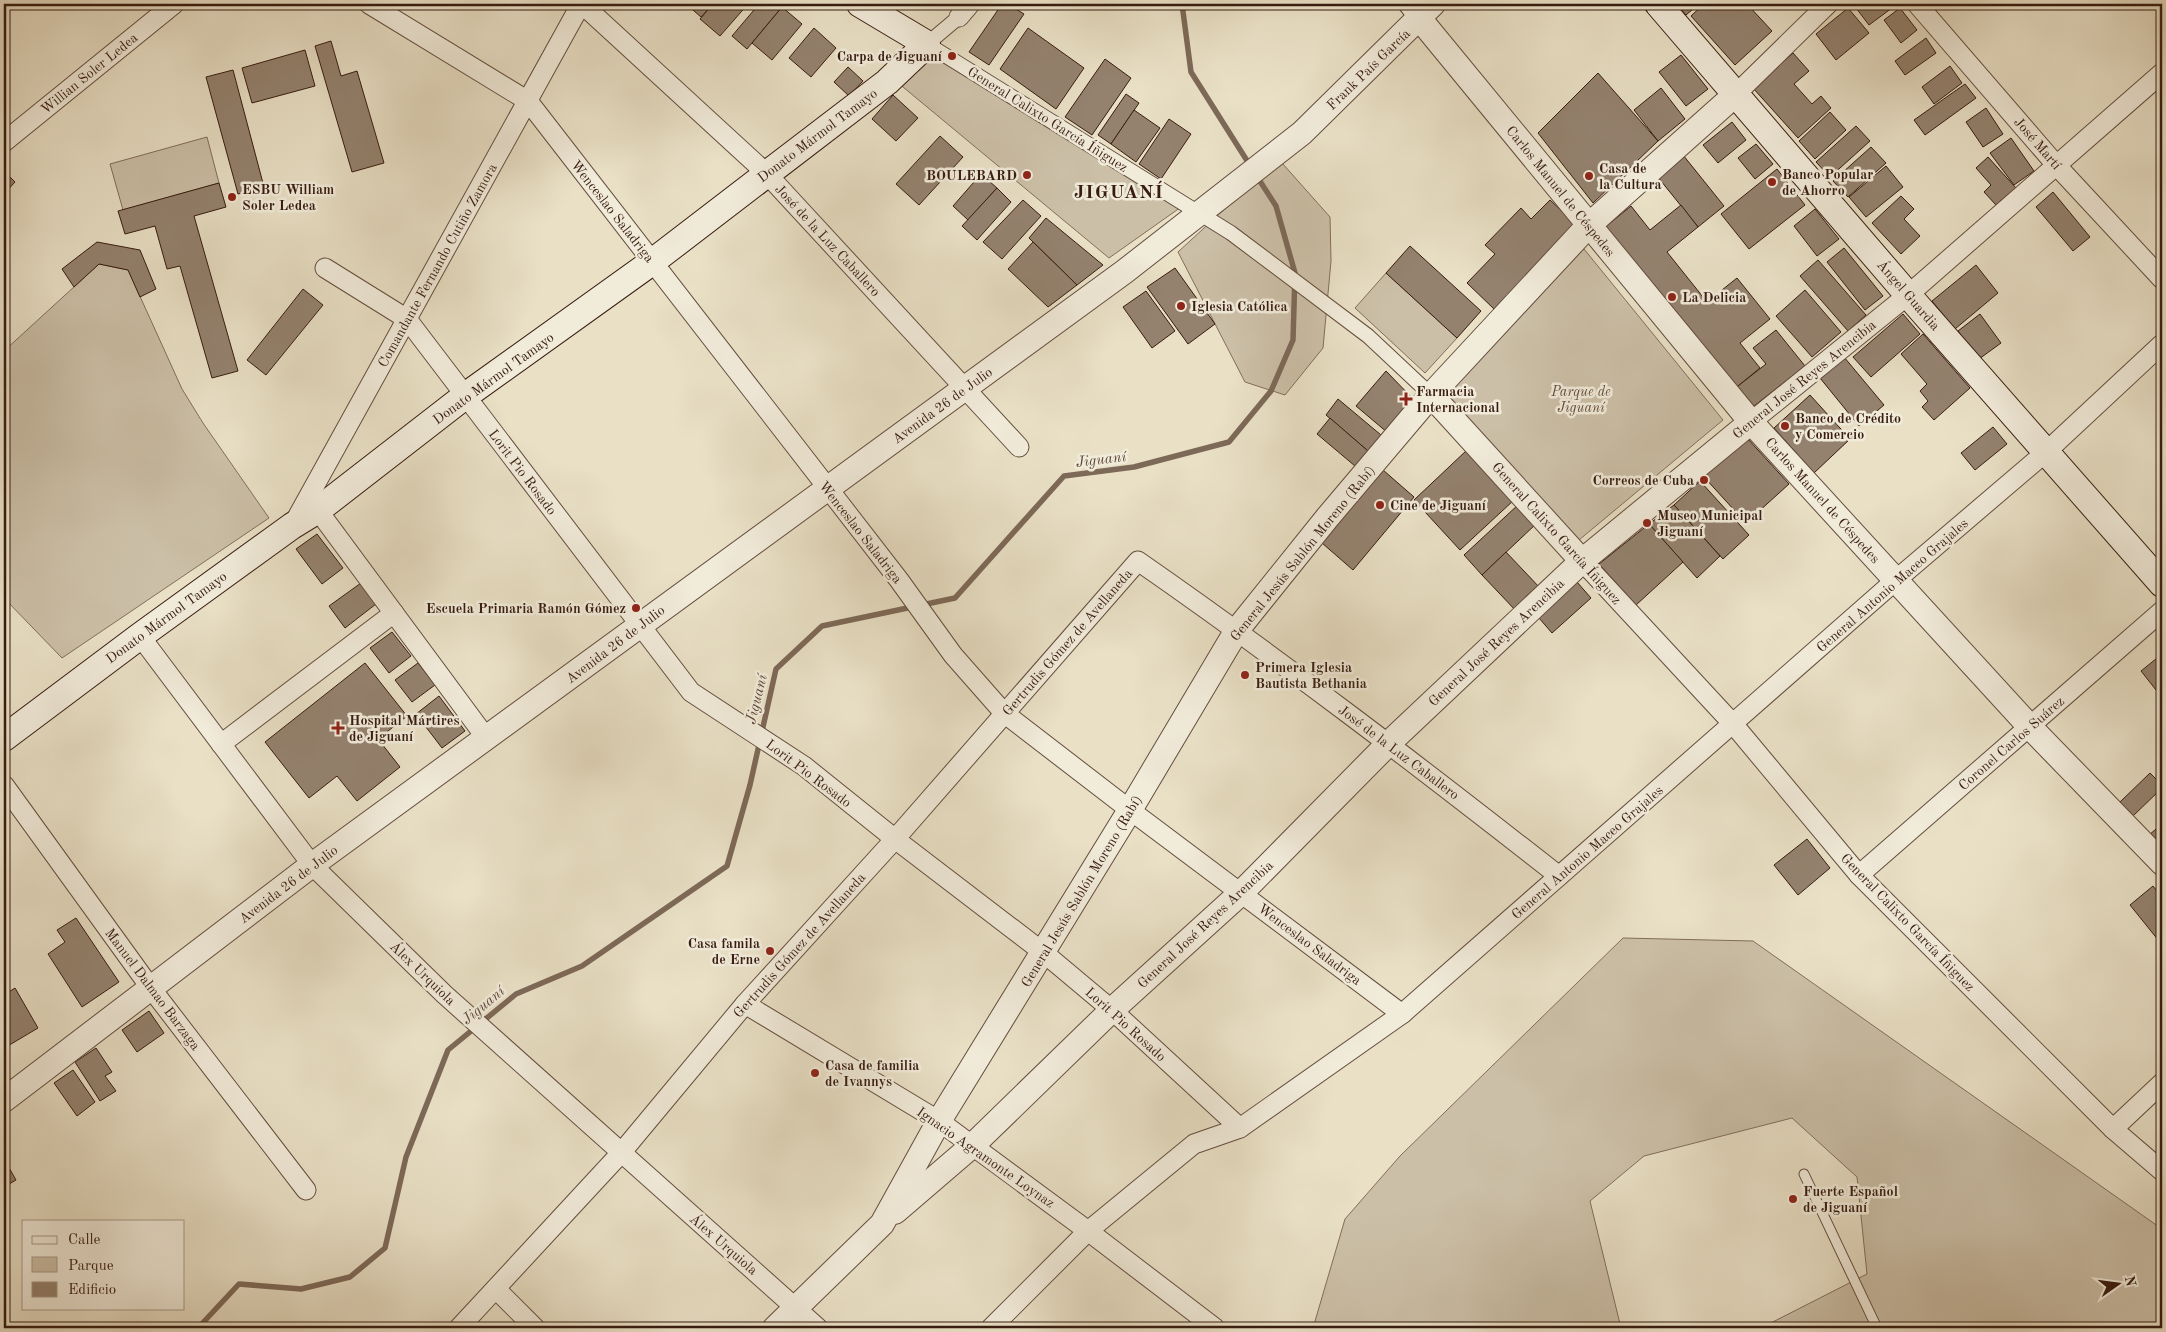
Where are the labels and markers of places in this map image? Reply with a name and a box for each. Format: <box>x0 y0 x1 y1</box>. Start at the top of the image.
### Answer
place label: Carpa de Jiguaní <box>837 50 942 64</box>
marker: Carpa de Jiguaní <box>946 50 958 62</box>
place label: Casa de la Cultura <box>1599 162 1662 192</box>
place label: Banco Popular de Ahorro <box>1782 168 1873 198</box>
place label: BOULEBARD <box>926 169 1017 183</box>
marker: BOULEBARD <box>1021 169 1033 181</box>
marker: Casa de la Cultura <box>1583 170 1595 182</box>
marker: Banco Popular de Ahorro <box>1766 176 1778 188</box>
place label: ESBU William Soler Ledea <box>242 183 334 213</box>
marker: ESBU William Soler Ledea <box>226 191 238 203</box>
marker: La Delicia <box>1666 291 1678 303</box>
place label: La Delicia <box>1682 291 1746 305</box>
marker: Iglesia Católica <box>1175 300 1187 312</box>
place label: Iglesia Católica <box>1191 300 1288 314</box>
place label: Farmacia Internacional <box>1416 385 1500 415</box>
marker: Farmacia Internacional <box>1400 393 1412 405</box>
place label: Banco de Crédito y Comercio <box>1795 412 1901 442</box>
marker: Banco de Crédito y Comercio <box>1779 420 1791 432</box>
place label: Correos de Cuba <box>1592 474 1694 488</box>
marker: Correos de Cuba <box>1698 474 1710 486</box>
marker: Cine de Jiguaní <box>1374 499 1386 511</box>
place label: Cine de Jiguaní <box>1390 499 1486 513</box>
place label: Museo Municipal Jiguaní <box>1657 509 1763 539</box>
marker: Museo Municipal Jiguaní <box>1641 517 1653 529</box>
place label: Escuela Primaria Ramón Gómez <box>426 602 626 616</box>
marker: Escuela Primaria Ramón Gómez <box>630 602 642 614</box>
place label: Primera Iglesia Bautista Bethania <box>1255 661 1367 691</box>
marker: Primera Iglesia Bautista Bethania <box>1239 669 1251 681</box>
place label: Hospital Mártires de Jiguaní <box>349 714 459 744</box>
marker: Hospital Mártires de Jiguaní <box>331 721 345 735</box>
place label: Casa famila de Erne <box>688 937 760 967</box>
marker: Casa famila de Erne <box>764 945 776 957</box>
place label: Casa de familia de Ivannys <box>825 1059 919 1089</box>
marker: Casa de familia de Ivannys <box>809 1067 821 1079</box>
place label: Fuerte Español de Jiguaní <box>1803 1185 1898 1215</box>
marker: Fuerte Español de Jiguaní <box>1787 1193 1799 1205</box>

